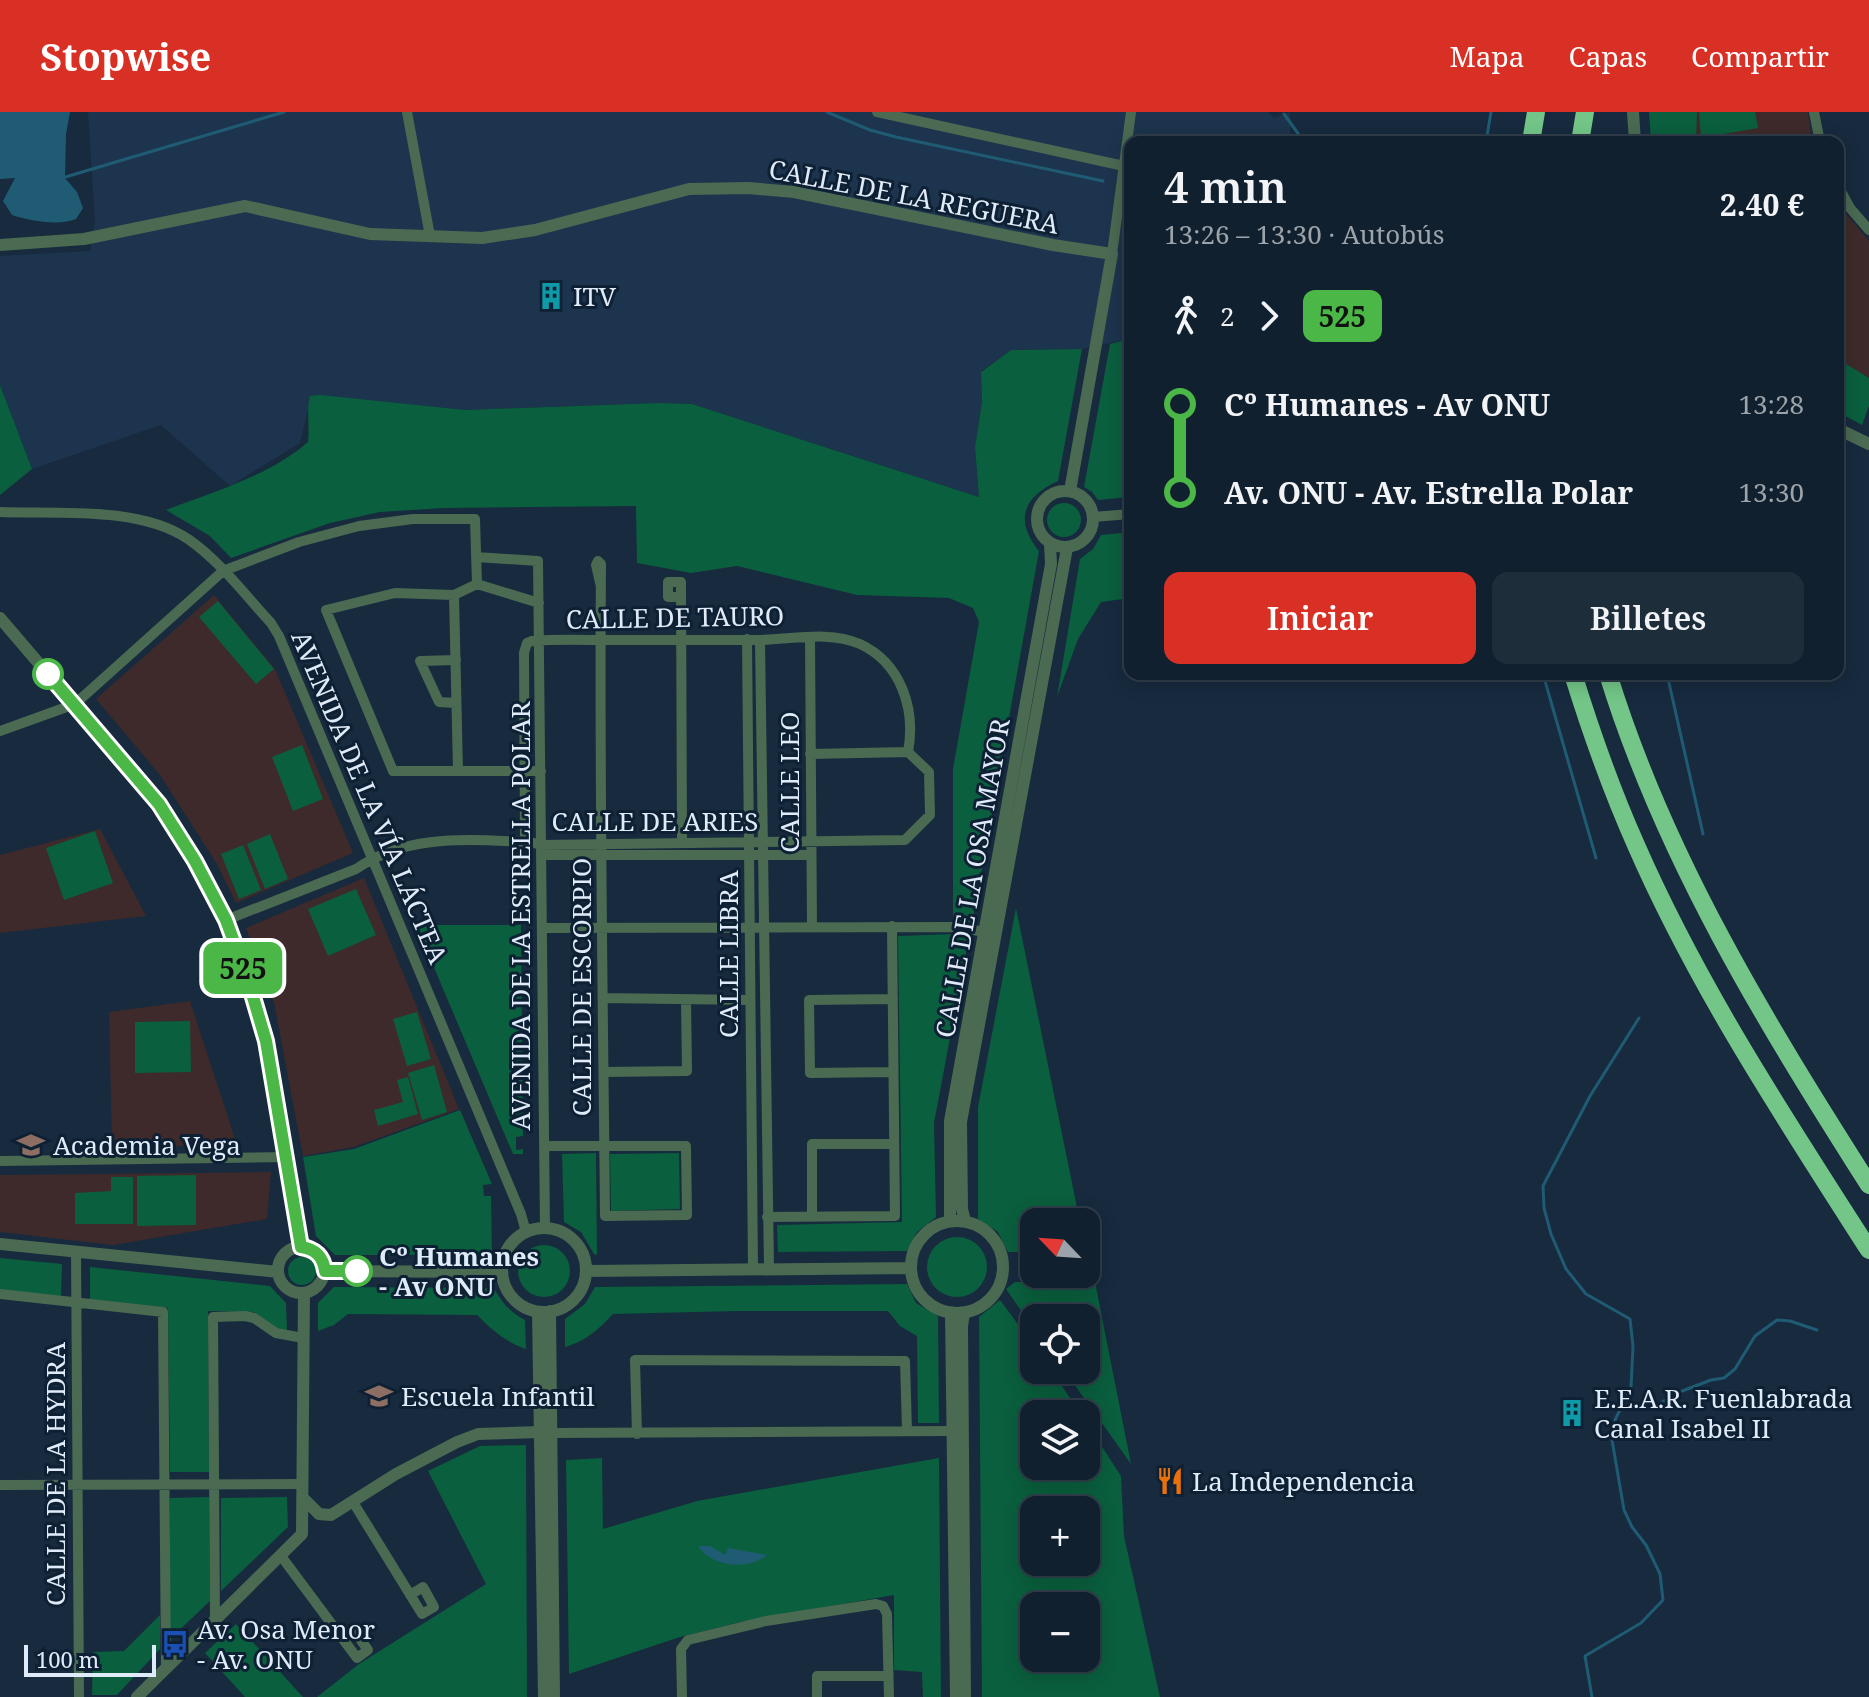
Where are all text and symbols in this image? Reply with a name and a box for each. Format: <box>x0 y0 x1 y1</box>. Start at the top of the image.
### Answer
text: Stopwise <box>40 30 211 82</box>
text: Mapa <box>1450 37 1524 75</box>
text: Capas <box>1568 37 1647 75</box>
text: Compartir <box>1691 37 1829 75</box>
street label: CALLE DE LA REGUERA <box>766 150 1063 242</box>
text: 4 min <box>1164 156 1287 216</box>
text: 2.40 € <box>1720 184 1804 225</box>
text: 13:26 – 13:30 · Autobús <box>1164 216 1444 252</box>
place label: ITV <box>573 278 616 314</box>
building icon: ITV <box>536 281 566 311</box>
icon: walk <box>1164 294 1208 338</box>
icon: forward <box>1247 294 1291 338</box>
text: 525 <box>1319 297 1366 335</box>
text: 2 <box>1220 298 1235 334</box>
text: Cº Humanes - Av ONU <box>1224 384 1550 425</box>
text: 13:28 <box>1738 386 1804 422</box>
text: Av. ONU - Av. Estrella Polar <box>1224 472 1633 513</box>
text: 13:30 <box>1738 474 1804 510</box>
button: Iniciar <box>1164 572 1476 664</box>
button: Billetes <box>1492 572 1804 664</box>
street label: CALLE DE TAURO <box>566 597 784 637</box>
street label: AVENIDA DE LA VÍA LÁCTEA <box>283 625 457 970</box>
unlabelled marker <box>33 659 63 689</box>
street label: AVENIDA DE LA ESTRELLA POLAR <box>502 701 538 1131</box>
street label: CALLE LEO <box>771 711 807 853</box>
street label: CALLE DE LA OSA MAYOR <box>926 715 1018 1040</box>
street label: CALLE DE ARIES <box>552 803 758 839</box>
street label: CALLE DE ESCORPIO <box>563 858 599 1116</box>
street label: CALLE LIBRA <box>710 869 746 1038</box>
line badge: 525 <box>197 942 289 994</box>
text: 525 <box>219 949 267 987</box>
place label: Academia Vega <box>53 1127 241 1163</box>
school or university icon: Academia Vega <box>16 1130 46 1160</box>
north arrow <box>1020 1208 1100 1288</box>
map controls <box>1020 1208 1100 1672</box>
place label: Cº Humanes - Av ONU <box>379 1238 539 1304</box>
marker: Cº Humanes - Av ONU <box>342 1256 372 1286</box>
button: locate <box>1020 1304 1100 1384</box>
street label: CALLE DE LA HYDRA <box>37 1341 73 1606</box>
place label: Escuela Infantil <box>401 1378 594 1414</box>
place label: E.E.A.R. Fuenlabrada Canal Isabel II <box>1594 1380 1853 1446</box>
school or university icon: Escuela Infantil <box>364 1381 394 1411</box>
building icon: E.E.A.R. Fuenlabrada Canal Isabel II <box>1557 1398 1587 1428</box>
button: layers <box>1020 1400 1100 1480</box>
place label: La Independencia <box>1192 1463 1415 1499</box>
restaurant icon: La Independencia <box>1155 1466 1185 1496</box>
button: + <box>1020 1496 1100 1576</box>
button: − <box>1020 1592 1100 1672</box>
place label: Av. Osa Menor - Av. ONU <box>197 1611 375 1677</box>
bus stop icon: Av. Osa Menor - Av. ONU <box>160 1629 190 1659</box>
scale bar <box>24 1641 156 1677</box>
text: 100 m <box>36 1644 99 1674</box>

